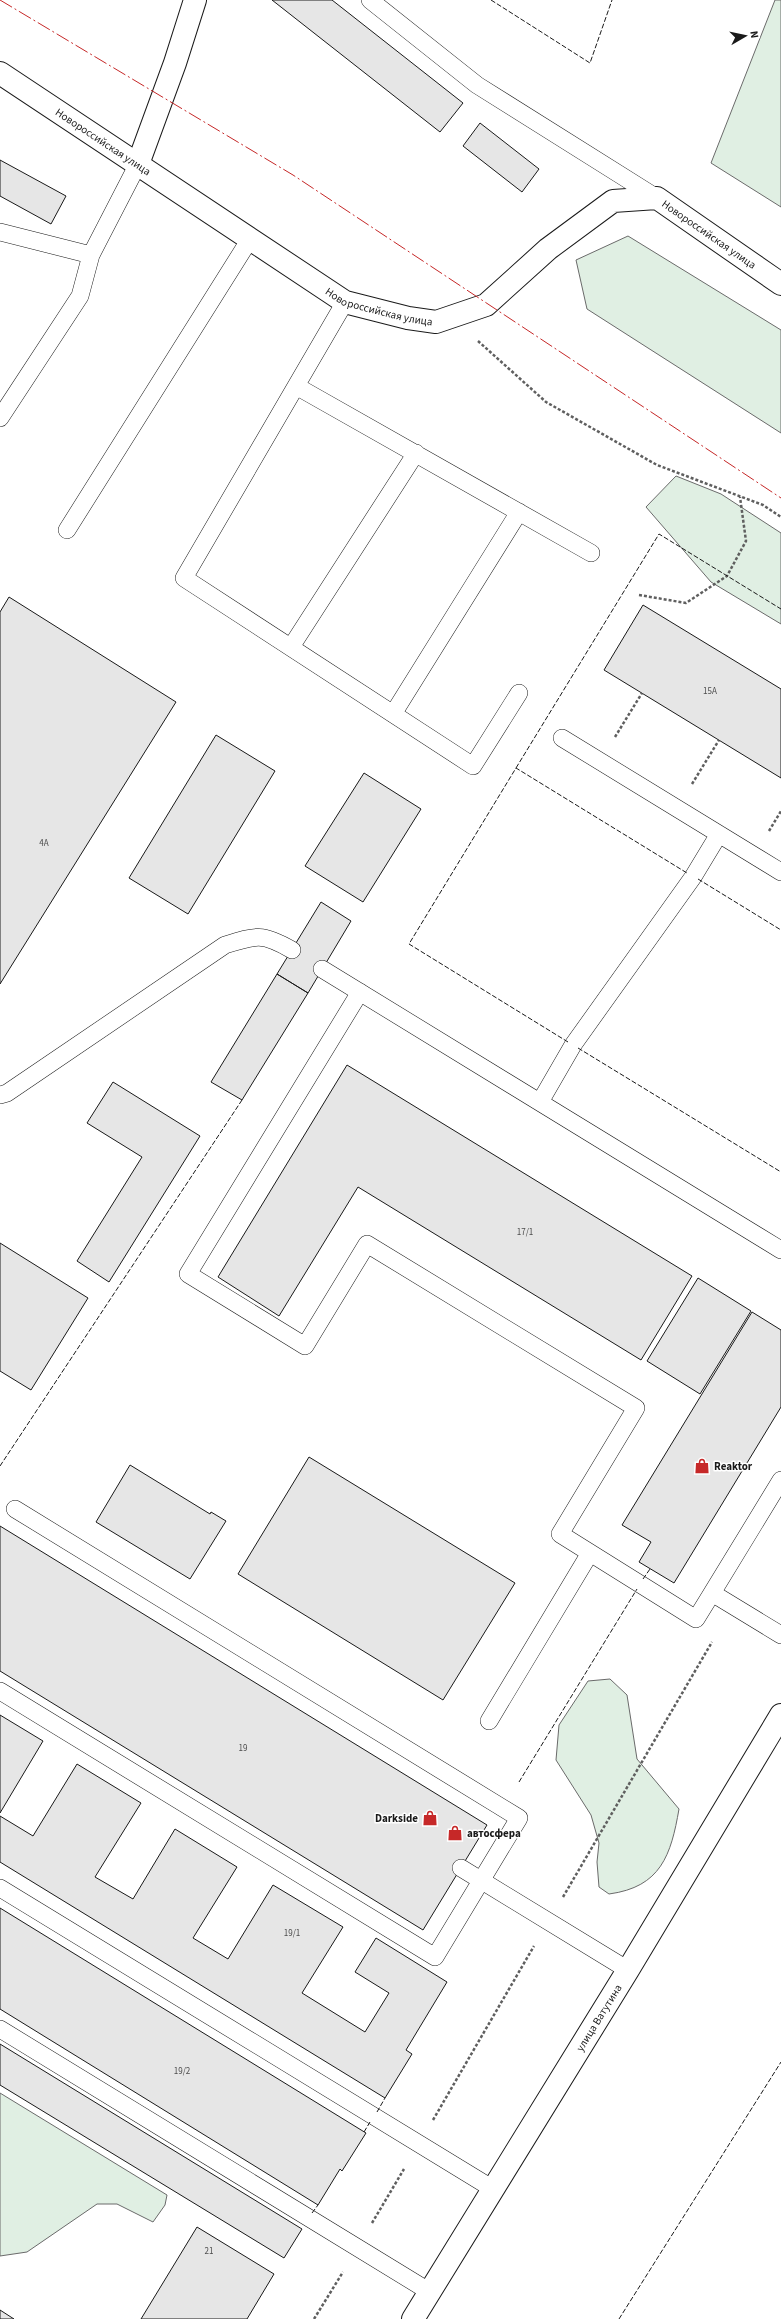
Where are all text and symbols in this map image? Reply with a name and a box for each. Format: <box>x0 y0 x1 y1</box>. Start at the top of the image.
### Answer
north arrow <box>725 16 765 56</box>
text: N <box>746 30 762 39</box>
street label: Новороссийская улица <box>53 104 154 179</box>
street label: Новороссийская улица <box>659 196 759 272</box>
street label: Новороссийская улица <box>323 284 434 329</box>
house number: 15А <box>703 685 717 698</box>
house number: 4А <box>39 837 49 850</box>
house number: 17/1 <box>517 1226 533 1239</box>
shop icon: Reaktor <box>693 1457 711 1475</box>
place label: Reaktor <box>714 1459 753 1474</box>
house number: 19 <box>239 1742 248 1755</box>
shop icon: Darkside <box>421 1809 439 1827</box>
place label: Darkside <box>375 1811 418 1826</box>
shop icon: автосфера <box>446 1824 464 1842</box>
place label: автосфера <box>467 1826 521 1841</box>
house number: 19/1 <box>284 1927 300 1940</box>
street label: улица Ватутина <box>572 1981 625 2054</box>
house number: 19/2 <box>174 2065 191 2078</box>
house number: 21 <box>205 2245 213 2258</box>

